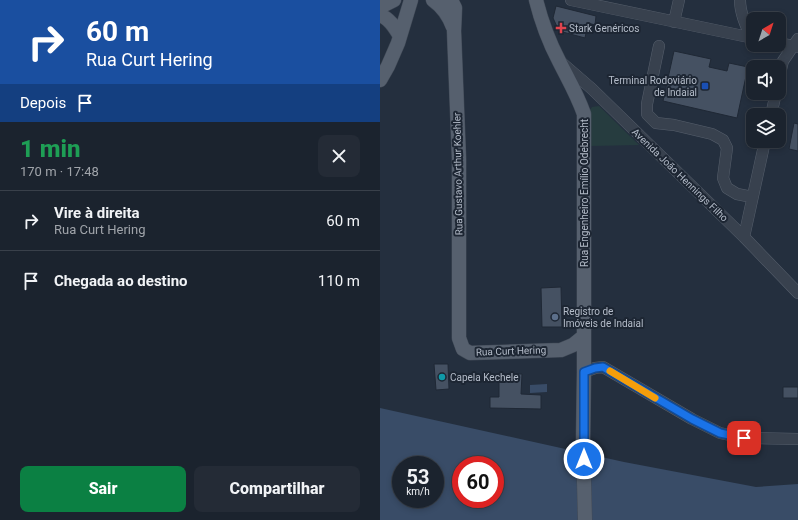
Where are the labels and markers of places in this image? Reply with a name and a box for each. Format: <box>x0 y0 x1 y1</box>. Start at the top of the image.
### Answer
marker: Stark Genéricos <box>556 23 566 33</box>
place label: Stark Genéricos <box>569 23 639 34</box>
place label: Terminal Rodoviário de Indaial <box>608 75 697 98</box>
marker: Terminal Rodoviário de Indaial <box>700 81 710 91</box>
place label: Registro de Imóveis de Indaial <box>563 306 643 329</box>
marker: Registro de Imóveis de Indaial <box>550 312 560 322</box>
marker: Capela Kechele <box>437 372 447 382</box>
place label: Capela Kechele <box>450 372 518 383</box>
pin <box>727 421 761 455</box>

